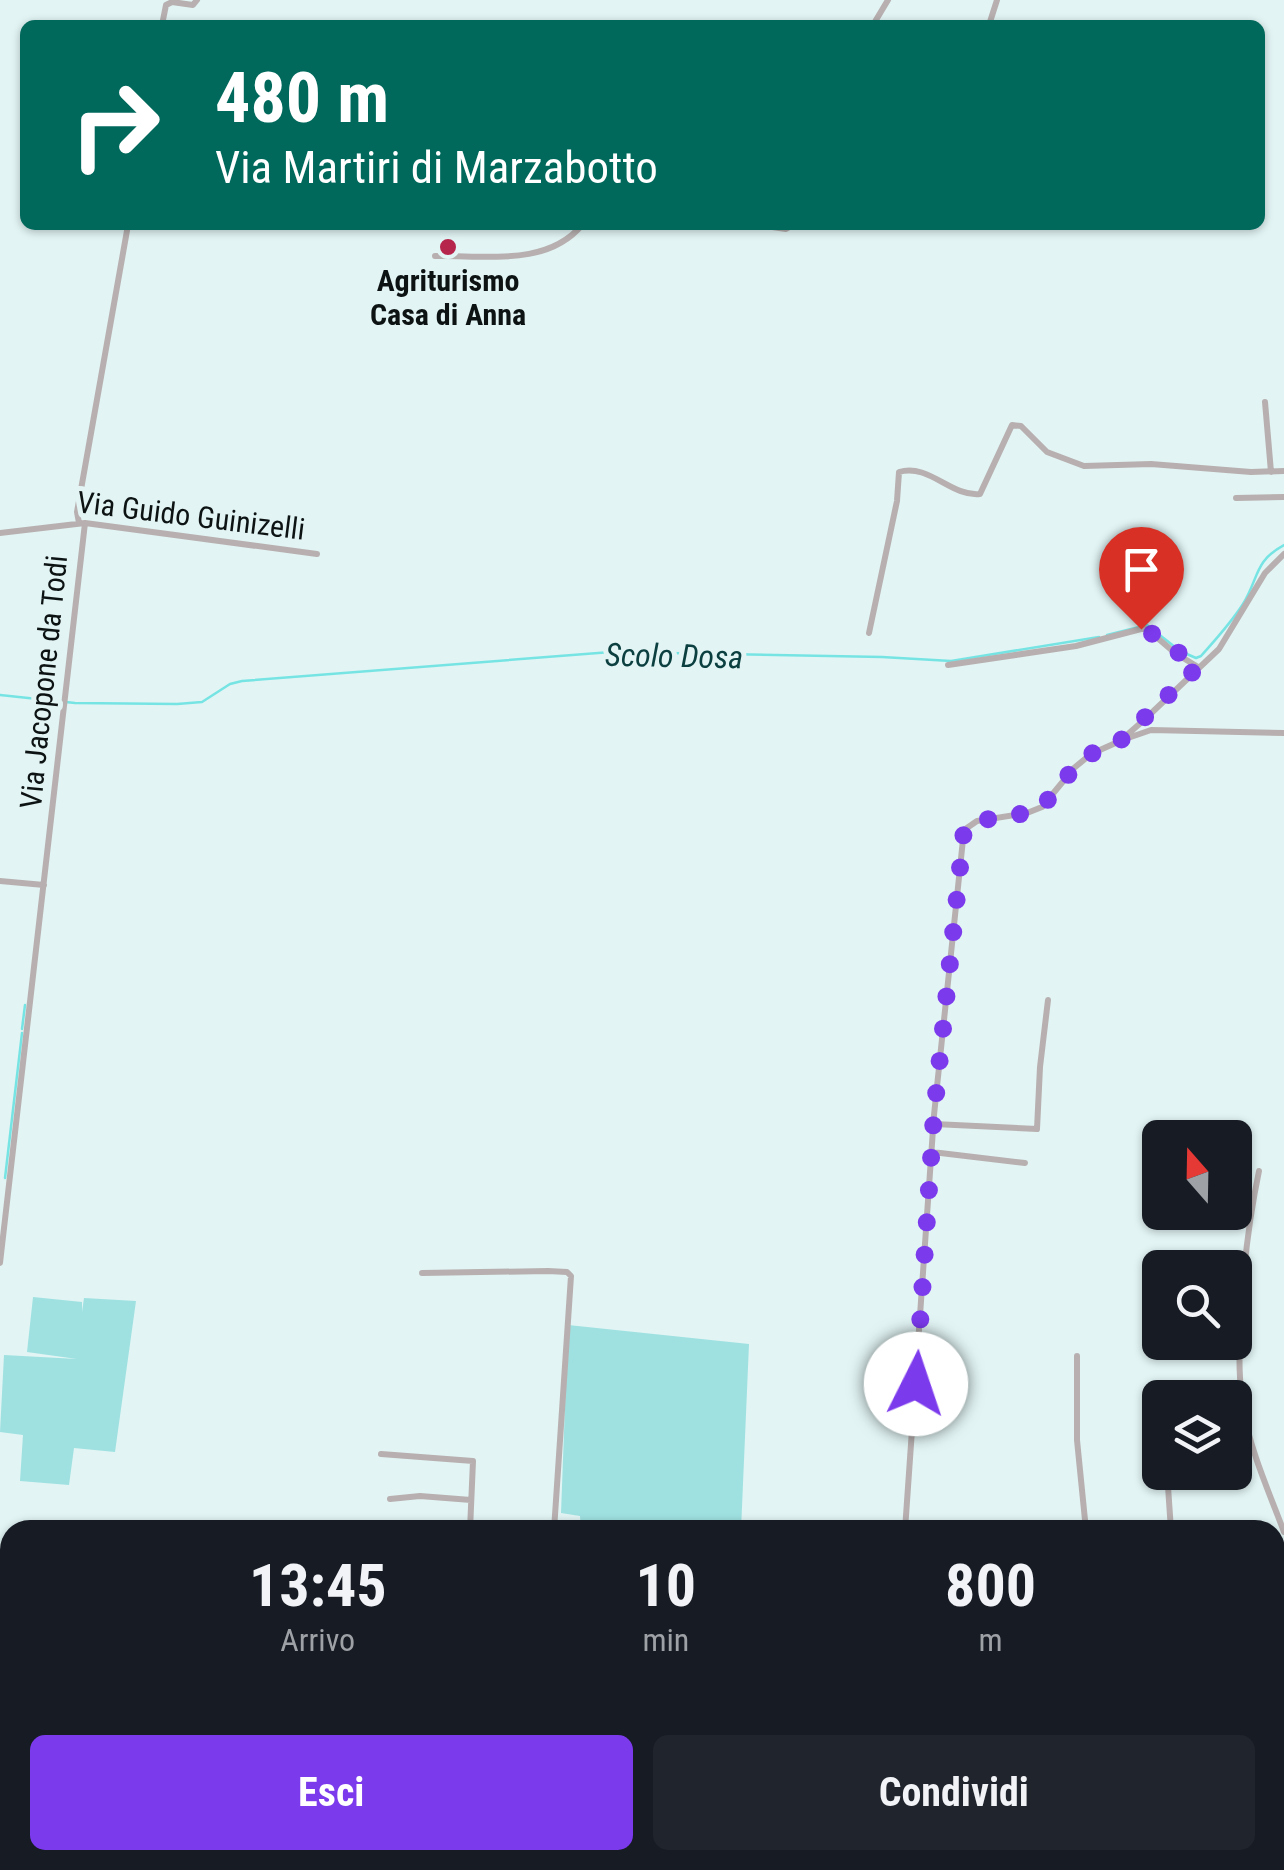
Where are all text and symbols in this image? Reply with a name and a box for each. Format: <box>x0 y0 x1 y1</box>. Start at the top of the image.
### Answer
text: 480 m <box>215 57 389 139</box>
icon: right <box>50 60 180 190</box>
text: Via Martiri di Marzabotto <box>215 141 658 194</box>
marker: Agriturismo Casa di Anna <box>437 236 459 258</box>
place label: Agriturismo Casa di Anna <box>370 263 526 332</box>
street label: Via Guido Guinizelli <box>75 484 307 547</box>
pin <box>1099 527 1184 630</box>
icon: arrive <box>1114 542 1169 597</box>
street label: Via Jacopone da Todi <box>13 554 74 810</box>
water label: Scolo Dosa <box>605 636 743 676</box>
north arrow <box>1142 1120 1252 1230</box>
map controls <box>1142 1120 1252 1490</box>
button: search <box>1142 1250 1252 1360</box>
position arrow <box>864 1332 968 1436</box>
button: layers <box>1142 1380 1252 1490</box>
text: 13:45 <box>249 1550 387 1621</box>
text: 10 <box>636 1550 696 1621</box>
text: 800 <box>945 1550 1036 1621</box>
text: Arrivo <box>280 1621 355 1659</box>
text: min <box>642 1621 689 1659</box>
text: m <box>979 1621 1003 1659</box>
button: Esci <box>30 1735 633 1850</box>
button: Condividi <box>653 1735 1255 1850</box>

